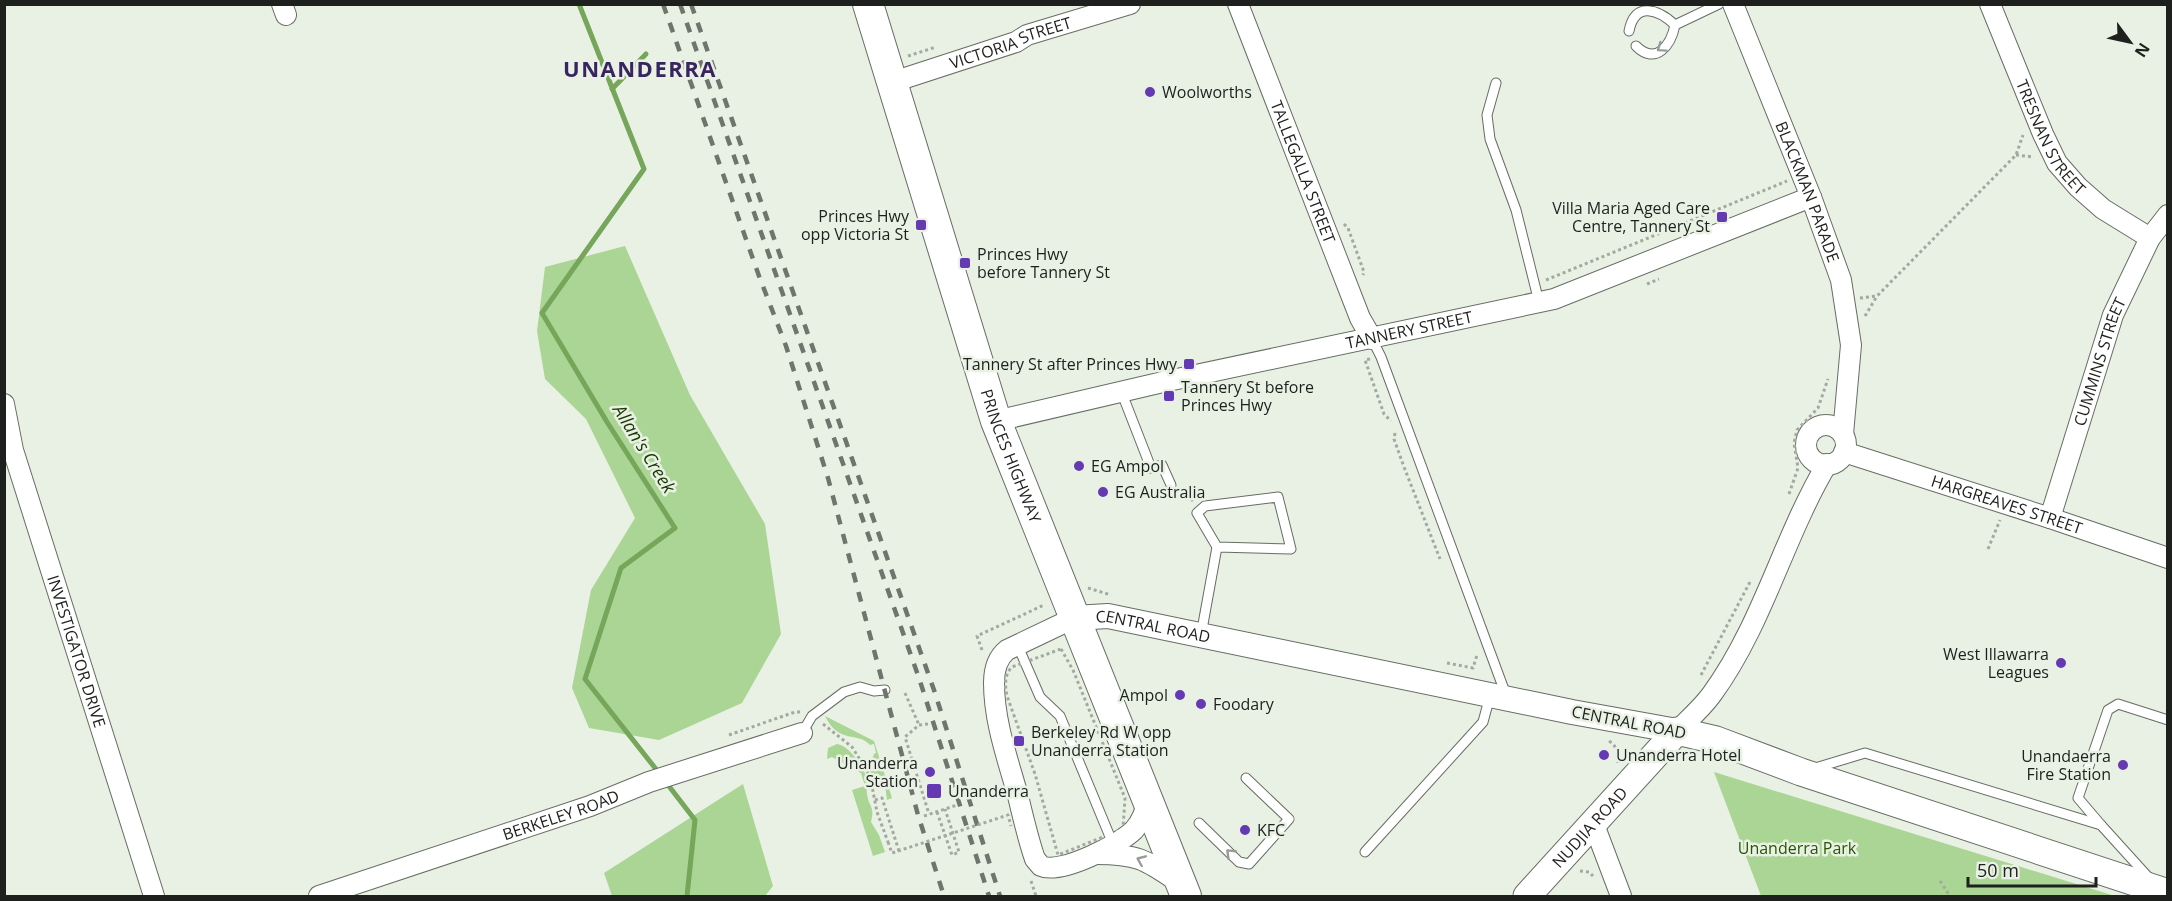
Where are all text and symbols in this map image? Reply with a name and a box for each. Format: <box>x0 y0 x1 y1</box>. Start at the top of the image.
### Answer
street label: VICTORIA STREET <box>947 11 1074 74</box>
north arrow <box>2100 12 2160 72</box>
text: N <box>2130 39 2155 62</box>
one-way arrow <box>1656 41 1667 52</box>
district label: UNANDERRA <box>563 53 717 83</box>
street label: TRESNAN STREET <box>2011 76 2091 200</box>
place label: Woolworths <box>1162 81 1252 103</box>
marker: Woolworths <box>1143 85 1157 99</box>
street label: TALLEGALLA STREET <box>1266 97 1341 246</box>
street label: BLACKMAN PARADE <box>1770 118 1845 265</box>
place label: Villa Maria Aged Care Centre, Tannery St <box>1552 197 1710 237</box>
place label: Princes Hwy opp Victoria St <box>801 205 910 245</box>
marker: Villa Maria Aged Care Centre, Tannery St <box>1715 210 1729 224</box>
marker: Princes Hwy opp Victoria St <box>914 218 928 232</box>
place label: Princes Hwy before Tannery St <box>977 243 1110 283</box>
marker: Princes Hwy before Tannery St <box>958 256 972 270</box>
street label: CUMMINS STREET <box>2068 293 2131 429</box>
street label: TANNERY STREET <box>1344 306 1475 354</box>
place label: Tannery St after Princes Hwy <box>963 353 1178 375</box>
marker: Tannery St after Princes Hwy <box>1182 357 1196 371</box>
place label: Tannery St before Princes Hwy <box>1181 376 1314 416</box>
street label: PRINCES HIGHWAY <box>976 386 1047 526</box>
marker: Tannery St before Princes Hwy <box>1162 389 1176 403</box>
water label: Allan's Creek <box>607 398 682 498</box>
place label: EG Ampol <box>1091 455 1164 477</box>
marker: EG Ampol <box>1072 459 1086 473</box>
street label: HARGREAVES STREET <box>1928 470 2086 539</box>
place label: EG Australia <box>1115 481 1205 503</box>
marker: EG Australia <box>1096 485 1110 499</box>
street label: INVESTIGATOR DRIVE <box>42 572 111 730</box>
street label: CENTRAL ROAD <box>1095 605 1212 648</box>
place label: West Illawarra Leagues <box>1943 643 2049 683</box>
marker: West Illawarra Leagues <box>2054 656 2068 670</box>
place label: Ampol <box>1120 684 1168 706</box>
marker: Ampol <box>1173 688 1187 702</box>
place label: Foodary <box>1213 693 1275 715</box>
marker: Foodary <box>1194 697 1208 711</box>
street label: CENTRAL ROAD <box>1570 700 1688 744</box>
place label: Berkeley Rd W opp Unanderra Station <box>1031 721 1171 761</box>
marker: Berkeley Rd W opp Unanderra Station <box>1012 734 1026 748</box>
place label: Unanderra Hotel <box>1616 744 1741 766</box>
place label: Unandaerra Fire Station <box>2021 745 2111 785</box>
marker: Unanderra Hotel <box>1597 748 1611 762</box>
place label: Unanderra Station <box>837 752 918 792</box>
marker: Unandaerra Fire Station <box>2116 758 2130 772</box>
marker: Unanderra Station <box>923 765 937 779</box>
place label: Unanderra <box>948 780 1029 802</box>
marker: Unanderra <box>925 782 943 800</box>
street label: NUDJIA ROAD <box>1547 782 1632 872</box>
street label: BERKELEY ROAD <box>500 784 622 845</box>
place label: KFC <box>1257 819 1285 841</box>
marker: KFC <box>1238 823 1252 837</box>
park label: Unanderra Park <box>1738 837 1857 859</box>
one-way arrow <box>1226 849 1237 860</box>
scale bar <box>1968 850 2096 888</box>
one-way arrow <box>1137 855 1148 867</box>
text: 50 m <box>1977 858 2019 882</box>

